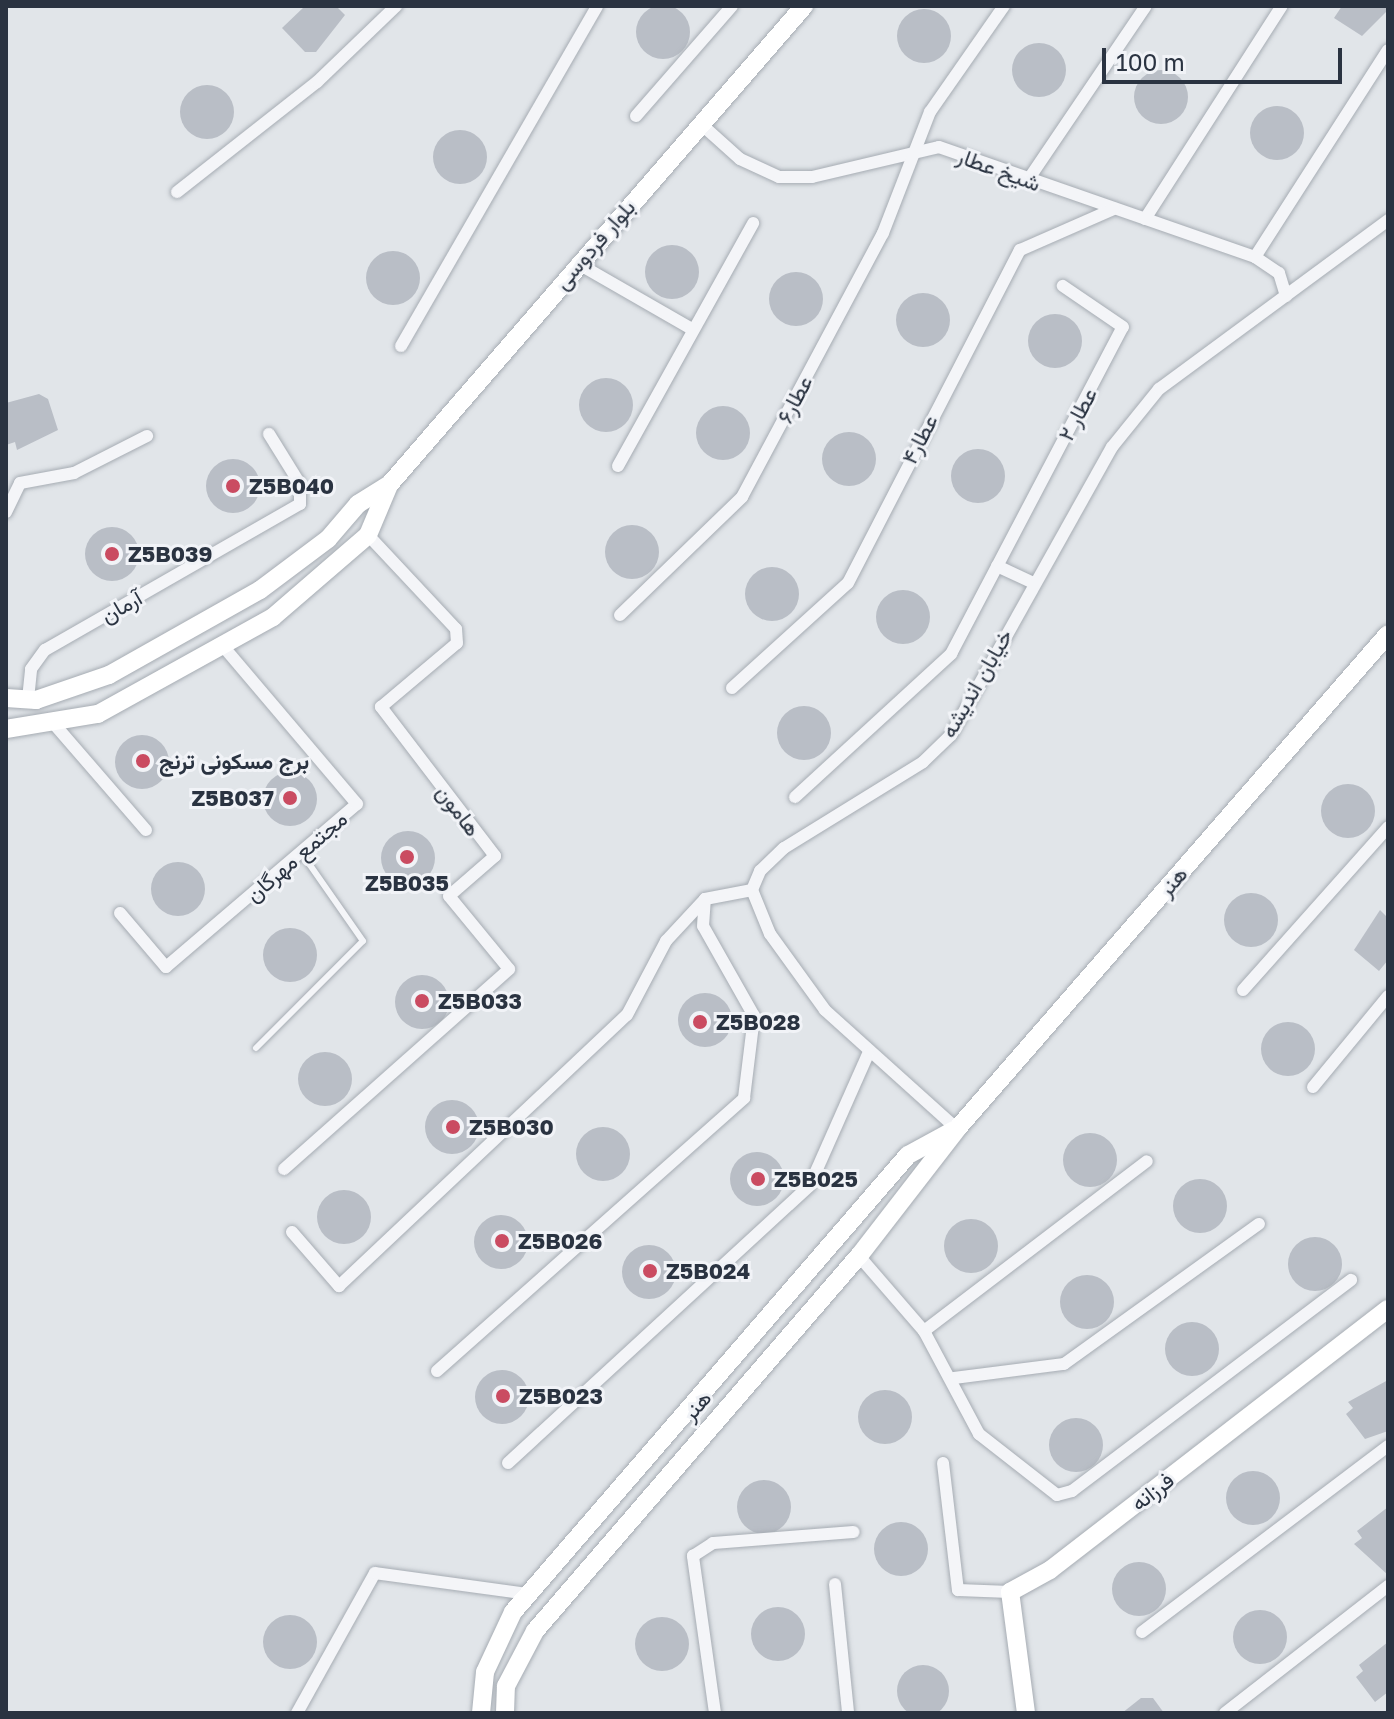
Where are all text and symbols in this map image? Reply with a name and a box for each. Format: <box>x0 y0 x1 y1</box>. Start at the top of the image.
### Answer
scale bar <box>1106 32 1346 82</box>
text: 100 m <box>1116 47 1185 76</box>
street label: شیخ عطار <box>954 142 1044 196</box>
street label: بلوار فردوسی <box>548 194 640 294</box>
street label: عطار۶ <box>771 371 817 427</box>
street label: عطار ۲ <box>1052 383 1102 445</box>
street label: عطار۴ <box>895 410 943 468</box>
place label: Z5B040 <box>249 473 334 499</box>
marker: Z5B040 <box>224 477 242 495</box>
place label: Z5B039 <box>128 541 212 567</box>
marker: Z5B039 <box>103 545 121 563</box>
street label: آرمان <box>96 584 146 628</box>
street label: خیابان اندیشه <box>934 624 1018 742</box>
place label: برج مسکونی ترنج <box>159 748 309 774</box>
marker: برج مسکونی ترنج <box>134 752 152 770</box>
street label: هامون <box>431 779 487 841</box>
place label: Z5B037 <box>192 785 274 811</box>
marker: Z5B037 <box>281 789 299 807</box>
street label: مجتمع مهرگان <box>240 805 352 907</box>
marker: Z5B035 <box>398 848 416 866</box>
street label: هنر <box>1152 861 1192 901</box>
place label: Z5B035 <box>365 870 449 896</box>
place label: Z5B033 <box>438 988 522 1014</box>
marker: Z5B033 <box>413 992 431 1010</box>
place label: Z5B028 <box>716 1009 801 1035</box>
marker: Z5B028 <box>691 1013 709 1031</box>
place label: Z5B030 <box>469 1114 554 1140</box>
marker: Z5B030 <box>444 1118 462 1136</box>
place label: Z5B025 <box>774 1166 858 1192</box>
marker: Z5B025 <box>749 1170 767 1188</box>
place label: Z5B026 <box>518 1228 602 1254</box>
marker: Z5B026 <box>493 1232 511 1250</box>
place label: Z5B024 <box>666 1258 750 1284</box>
marker: Z5B024 <box>641 1262 659 1280</box>
place label: Z5B023 <box>519 1383 603 1409</box>
street label: هنر <box>676 1385 716 1425</box>
marker: Z5B023 <box>494 1387 512 1405</box>
street label: فرزانه <box>1125 1466 1179 1516</box>

